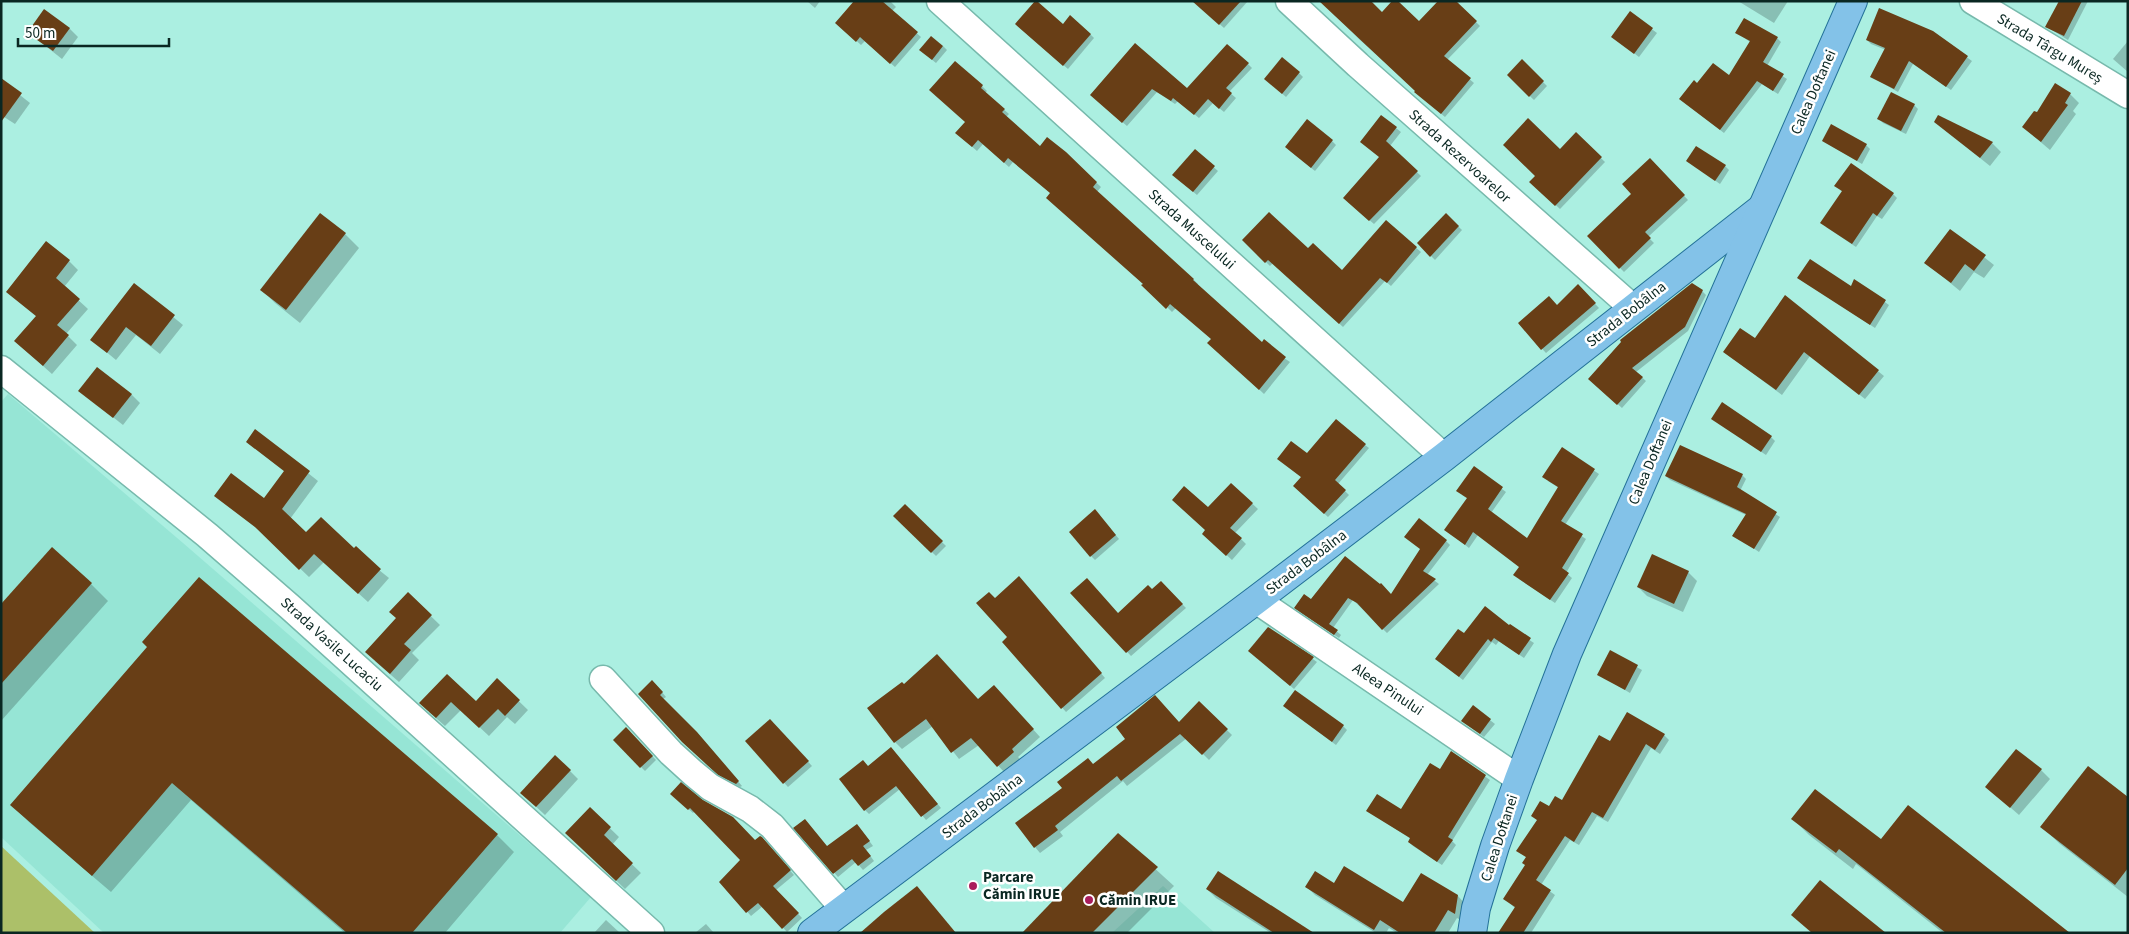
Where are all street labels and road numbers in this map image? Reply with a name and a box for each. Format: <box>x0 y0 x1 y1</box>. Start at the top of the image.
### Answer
street label: Strada Târgu Mureș <box>1993 8 2107 88</box>
street label: Calea Doftanei <box>1785 47 1841 138</box>
street label: Strada Rezervoarelor <box>1404 105 1516 209</box>
street label: Strada Muscelului <box>1143 184 1240 274</box>
street label: Strada Bobâlna <box>1582 277 1671 352</box>
street label: Calea Doftanei <box>1623 416 1678 508</box>
street label: Strada Bobâlna <box>1262 525 1351 600</box>
street label: Strada Vasile Lucaciu <box>276 593 388 696</box>
street label: Aleea Pinului <box>1348 658 1427 721</box>
street label: Strada Bobâlna <box>938 769 1027 844</box>
street label: Calea Doftanei <box>1475 792 1523 884</box>

